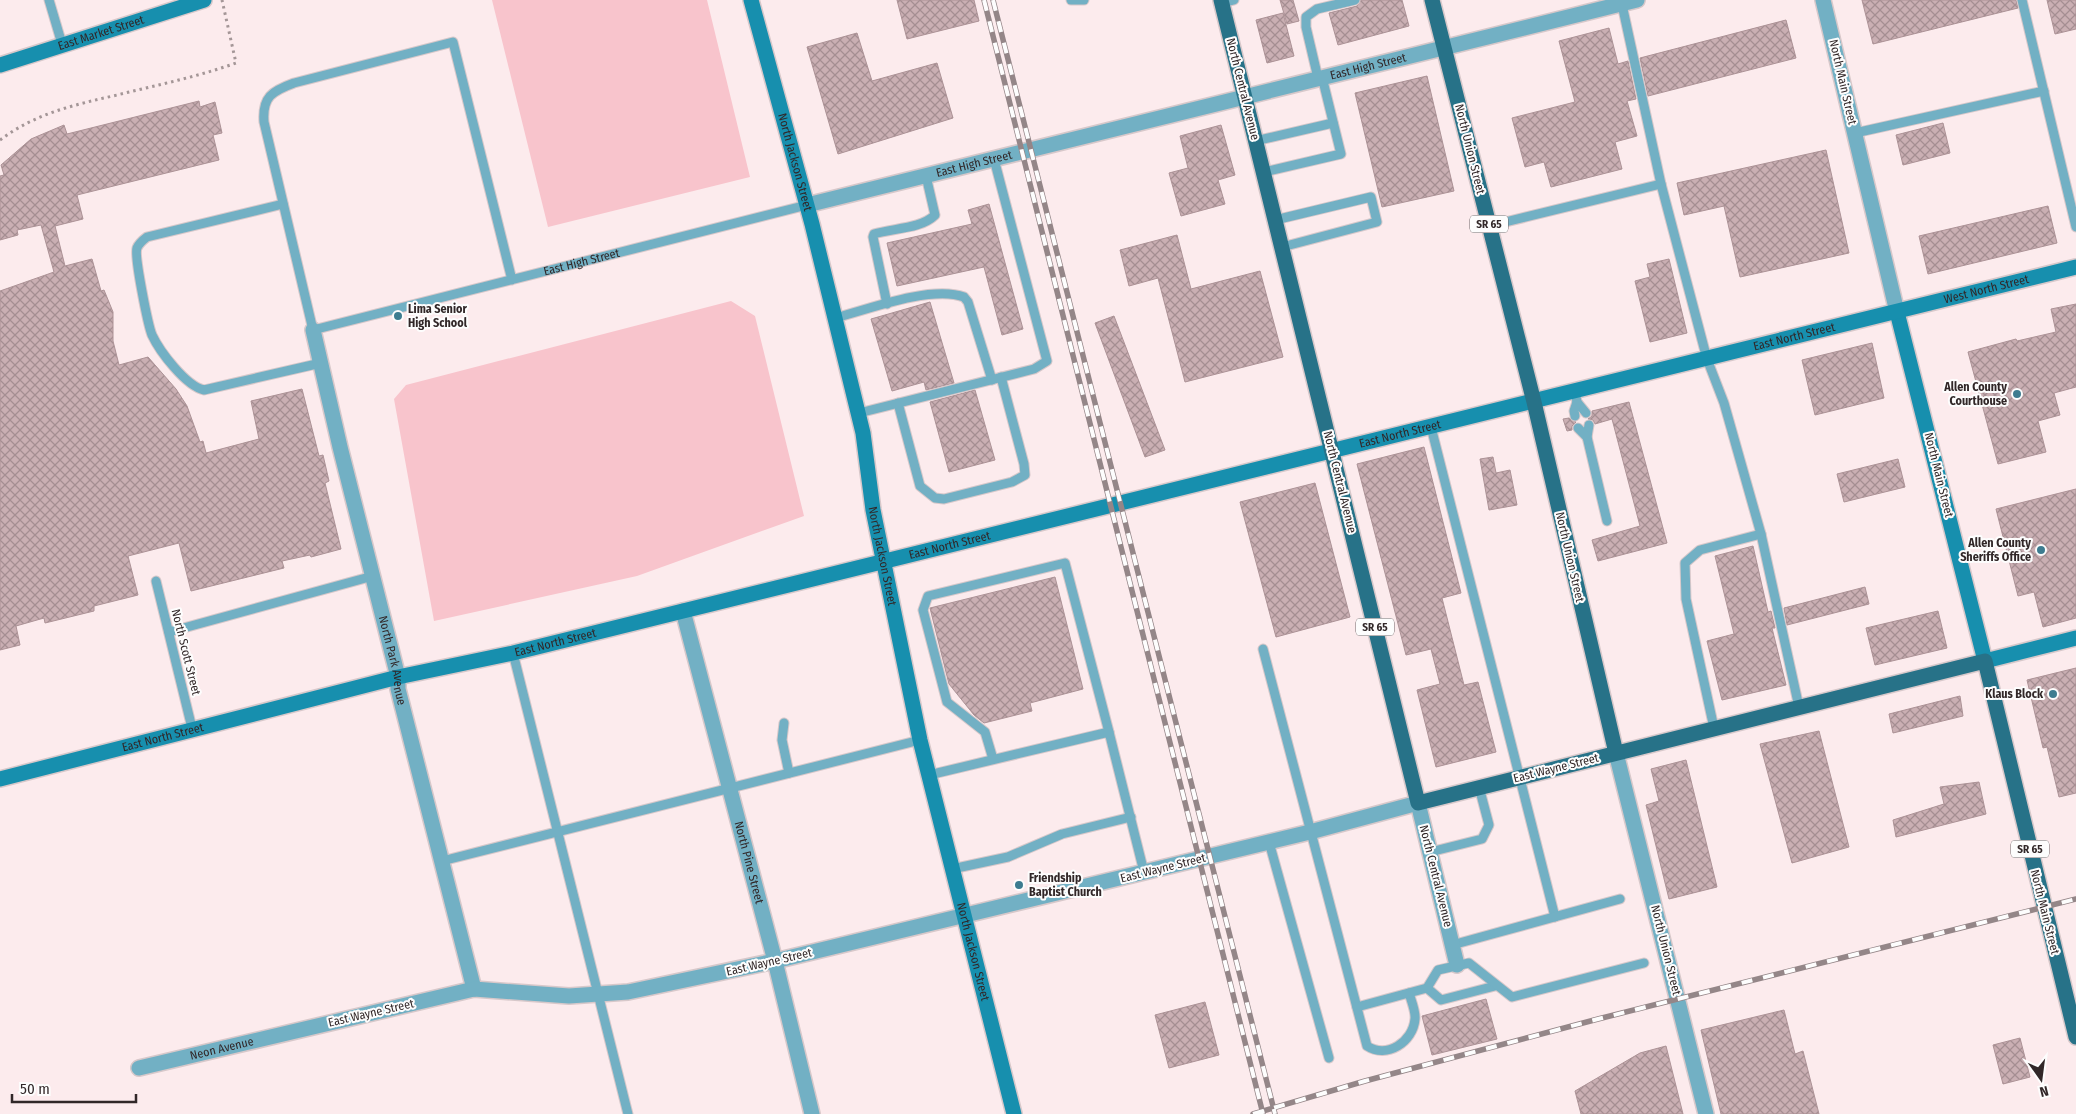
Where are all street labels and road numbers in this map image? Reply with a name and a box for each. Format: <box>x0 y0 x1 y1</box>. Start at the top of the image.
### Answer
street label: East Market Street <box>56 13 146 53</box>
street label: North Central Avenue <box>1224 37 1262 141</box>
street label: North Main Street <box>1826 38 1860 126</box>
street label: East High Street <box>1329 50 1408 83</box>
street label: North Union Street <box>1452 103 1488 196</box>
street label: North Jackson Street <box>775 112 815 213</box>
street label: East High Street <box>935 148 1014 180</box>
road number: SR 65 <box>1470 215 1508 232</box>
street label: East High Street <box>542 246 621 278</box>
street label: West North Street <box>1942 272 2030 306</box>
street label: East North Street <box>1752 320 1837 353</box>
street label: East North Street <box>1358 417 1442 451</box>
street label: North Central Avenue <box>1321 430 1359 534</box>
street label: North Main Street <box>1922 431 1956 519</box>
street label: North Jackson Street <box>865 505 899 607</box>
street label: North Union Street <box>1553 510 1587 604</box>
street label: East North Street <box>907 528 992 562</box>
street label: North Scott Street <box>169 608 203 697</box>
street label: North Park Avenue <box>376 614 409 707</box>
road number: SR 65 <box>1356 618 1394 636</box>
street label: East North Street <box>513 626 598 659</box>
street label: East North Street <box>120 720 205 754</box>
street label: East Wayne Street <box>1512 751 1600 785</box>
street label: North Pine Street <box>732 820 767 905</box>
street label: North Central Avenue <box>1417 824 1455 928</box>
road number: SR 65 <box>2011 841 2049 858</box>
street label: East Wayne Street <box>1119 851 1207 885</box>
street label: North Main Street <box>2028 868 2062 956</box>
street label: North Jackson Street <box>954 901 992 1002</box>
street label: North Union Street <box>1648 904 1684 997</box>
street label: East Wayne Street <box>725 945 813 979</box>
street label: East Wayne Street <box>327 996 415 1030</box>
street label: Neon Avenue <box>189 1034 255 1063</box>

